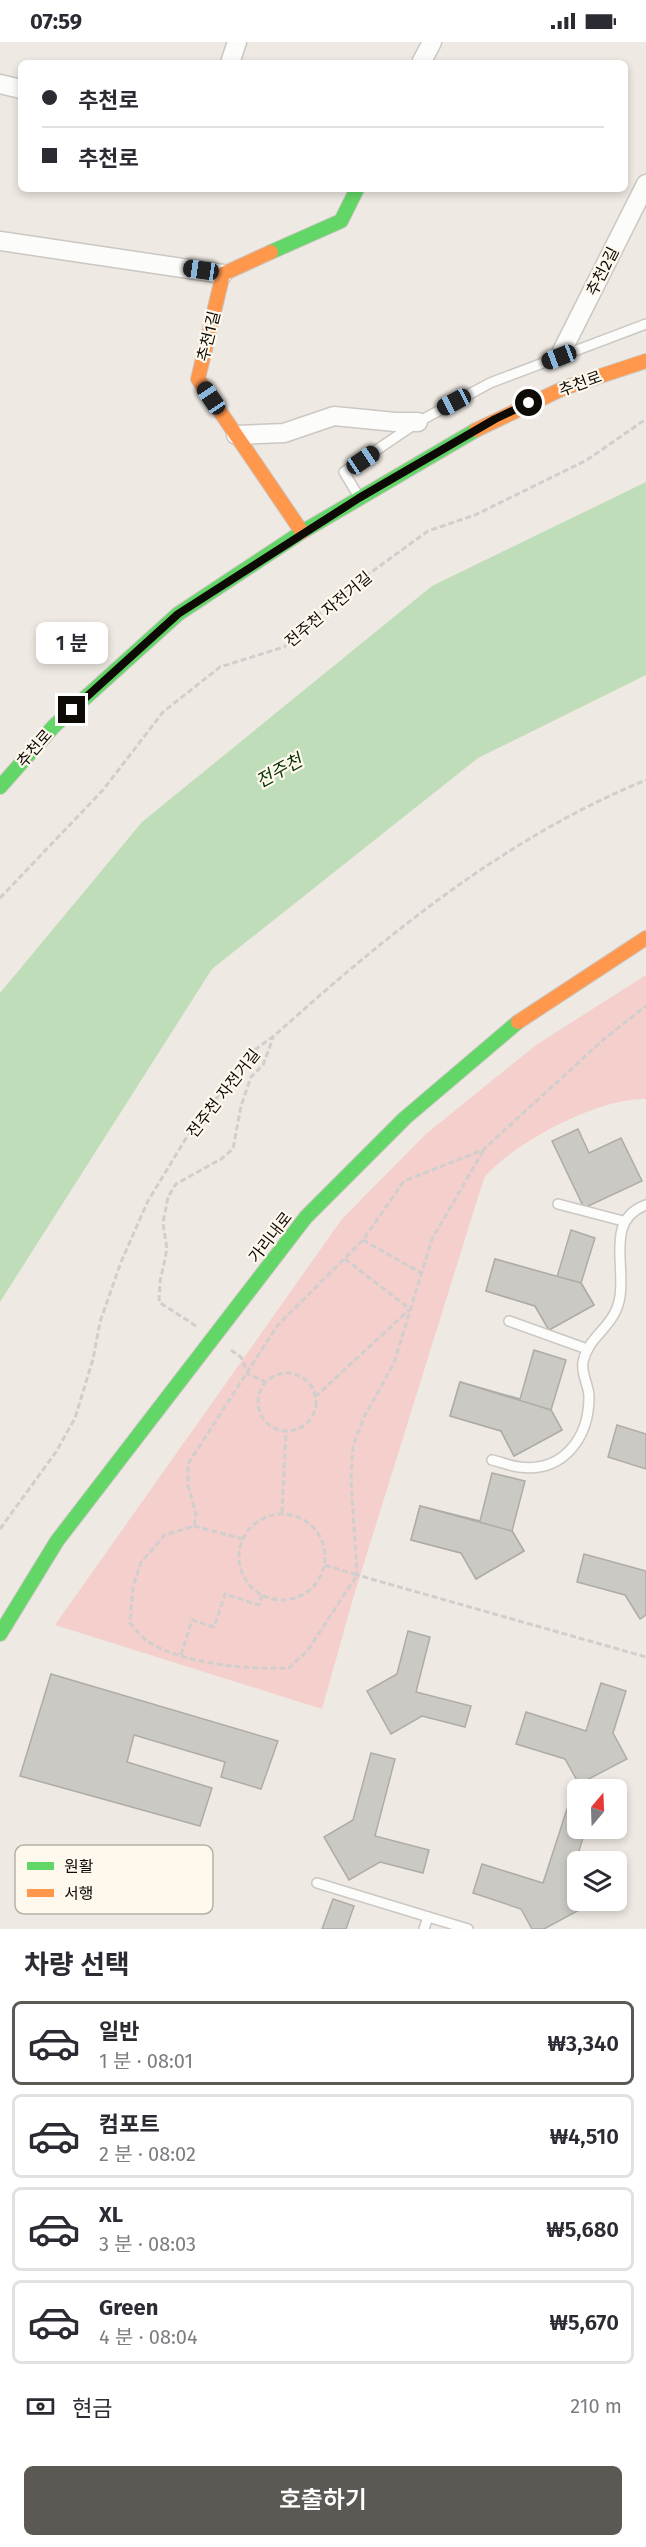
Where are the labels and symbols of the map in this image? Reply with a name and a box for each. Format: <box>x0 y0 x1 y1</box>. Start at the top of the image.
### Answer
street label: 추천2길 <box>582 244 623 299</box>
car <box>182 259 220 281</box>
street label: 추천1길 <box>193 309 224 363</box>
car <box>539 342 579 372</box>
street label: 추천로 <box>556 367 604 400</box>
car <box>193 378 229 418</box>
car <box>434 386 474 418</box>
route start <box>515 389 542 416</box>
car <box>343 442 383 478</box>
street label: 전주천 자전거길 <box>281 568 376 651</box>
callout: 1 분 <box>36 623 108 665</box>
route end <box>58 696 85 723</box>
street label: 추천로 <box>13 725 56 771</box>
water label: 전주천 <box>252 748 308 793</box>
street label: 전주천 자전거길 <box>183 1045 264 1141</box>
street label: 가리내로 <box>245 1208 296 1266</box>
north arrow <box>567 1779 627 1839</box>
legend <box>15 1845 213 1914</box>
text: 원활 <box>64 1857 94 1876</box>
text: 서행 <box>64 1884 93 1903</box>

